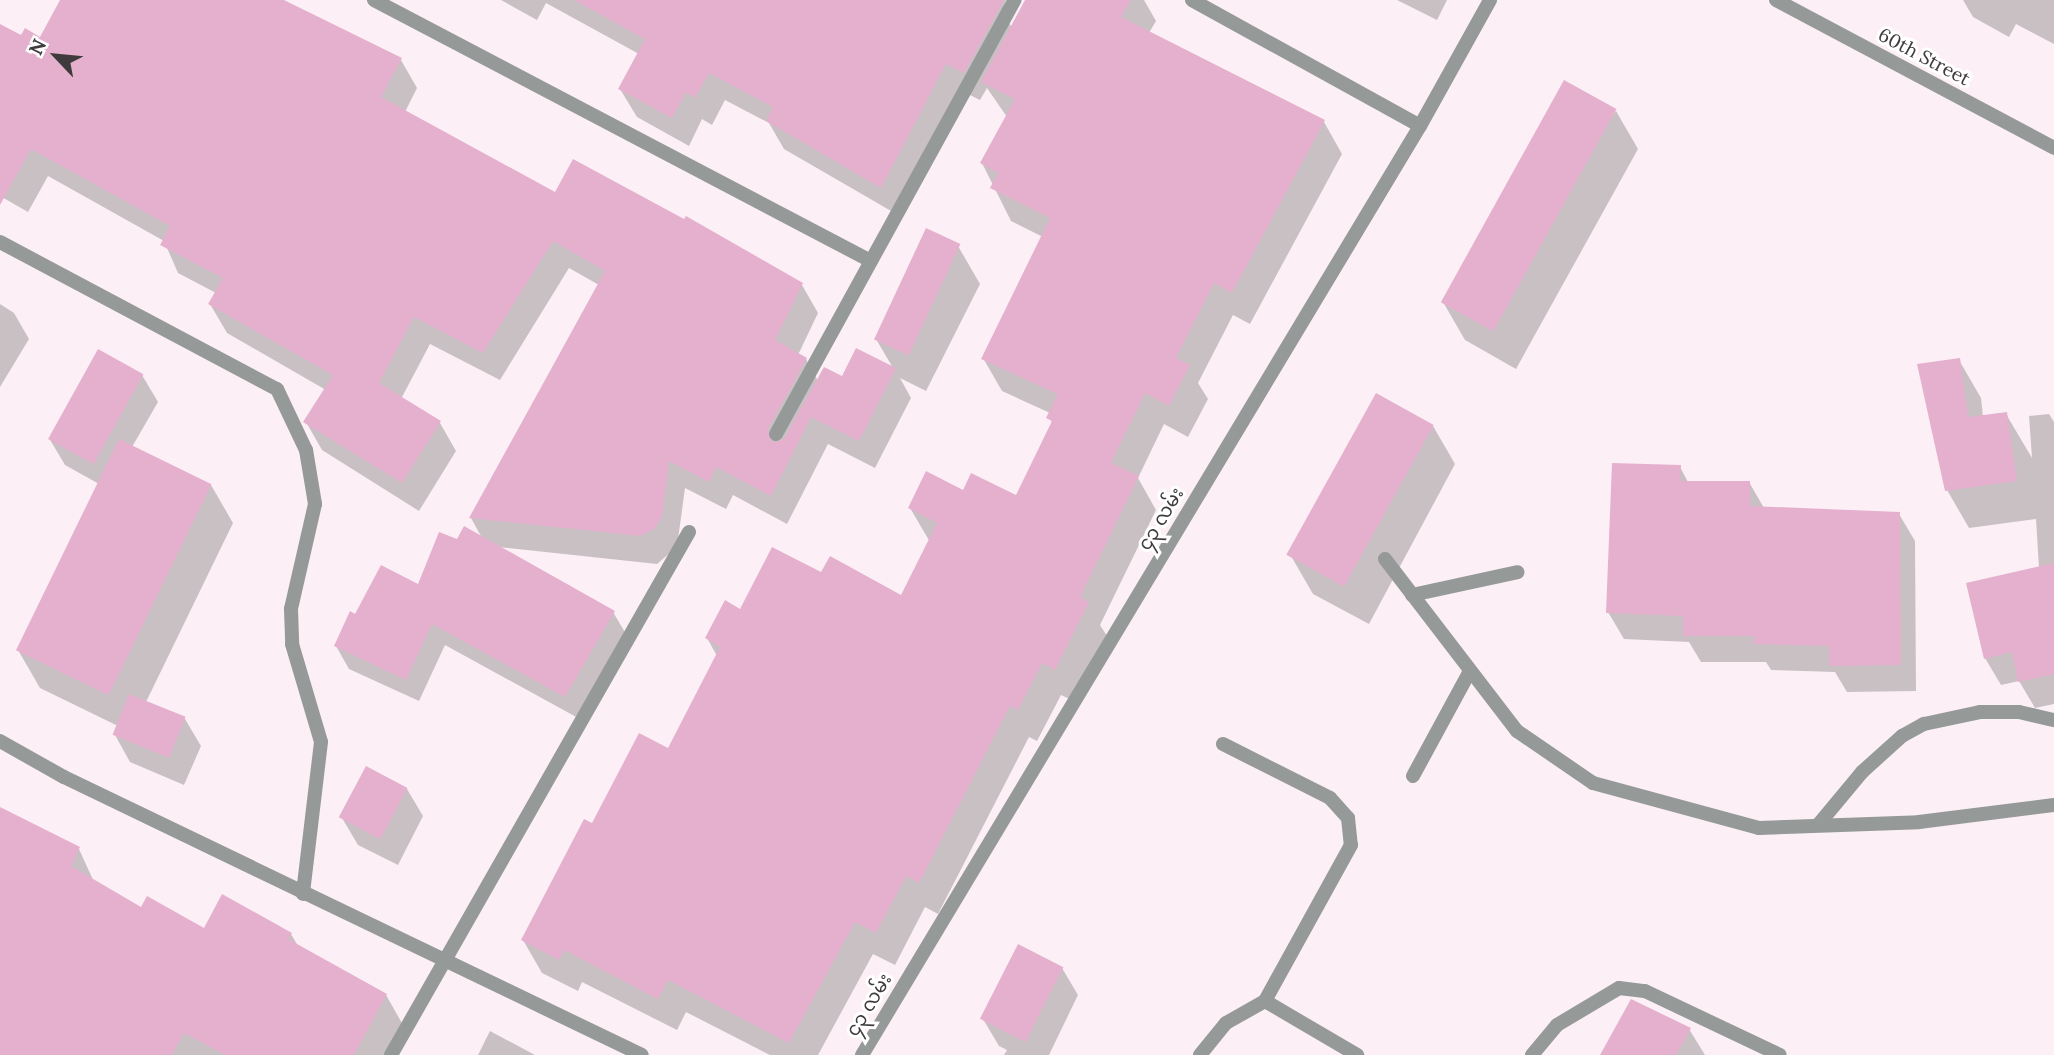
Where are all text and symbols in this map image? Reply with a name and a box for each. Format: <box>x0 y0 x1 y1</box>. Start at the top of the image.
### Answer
north arrow <box>21 21 91 91</box>
street label: 60th Street <box>1874 23 1974 91</box>
text: N <box>23 35 51 59</box>
street label: ၄၃ လမ်း <box>1133 483 1189 555</box>
street label: ၄၃ လမ်း <box>841 969 897 1041</box>

